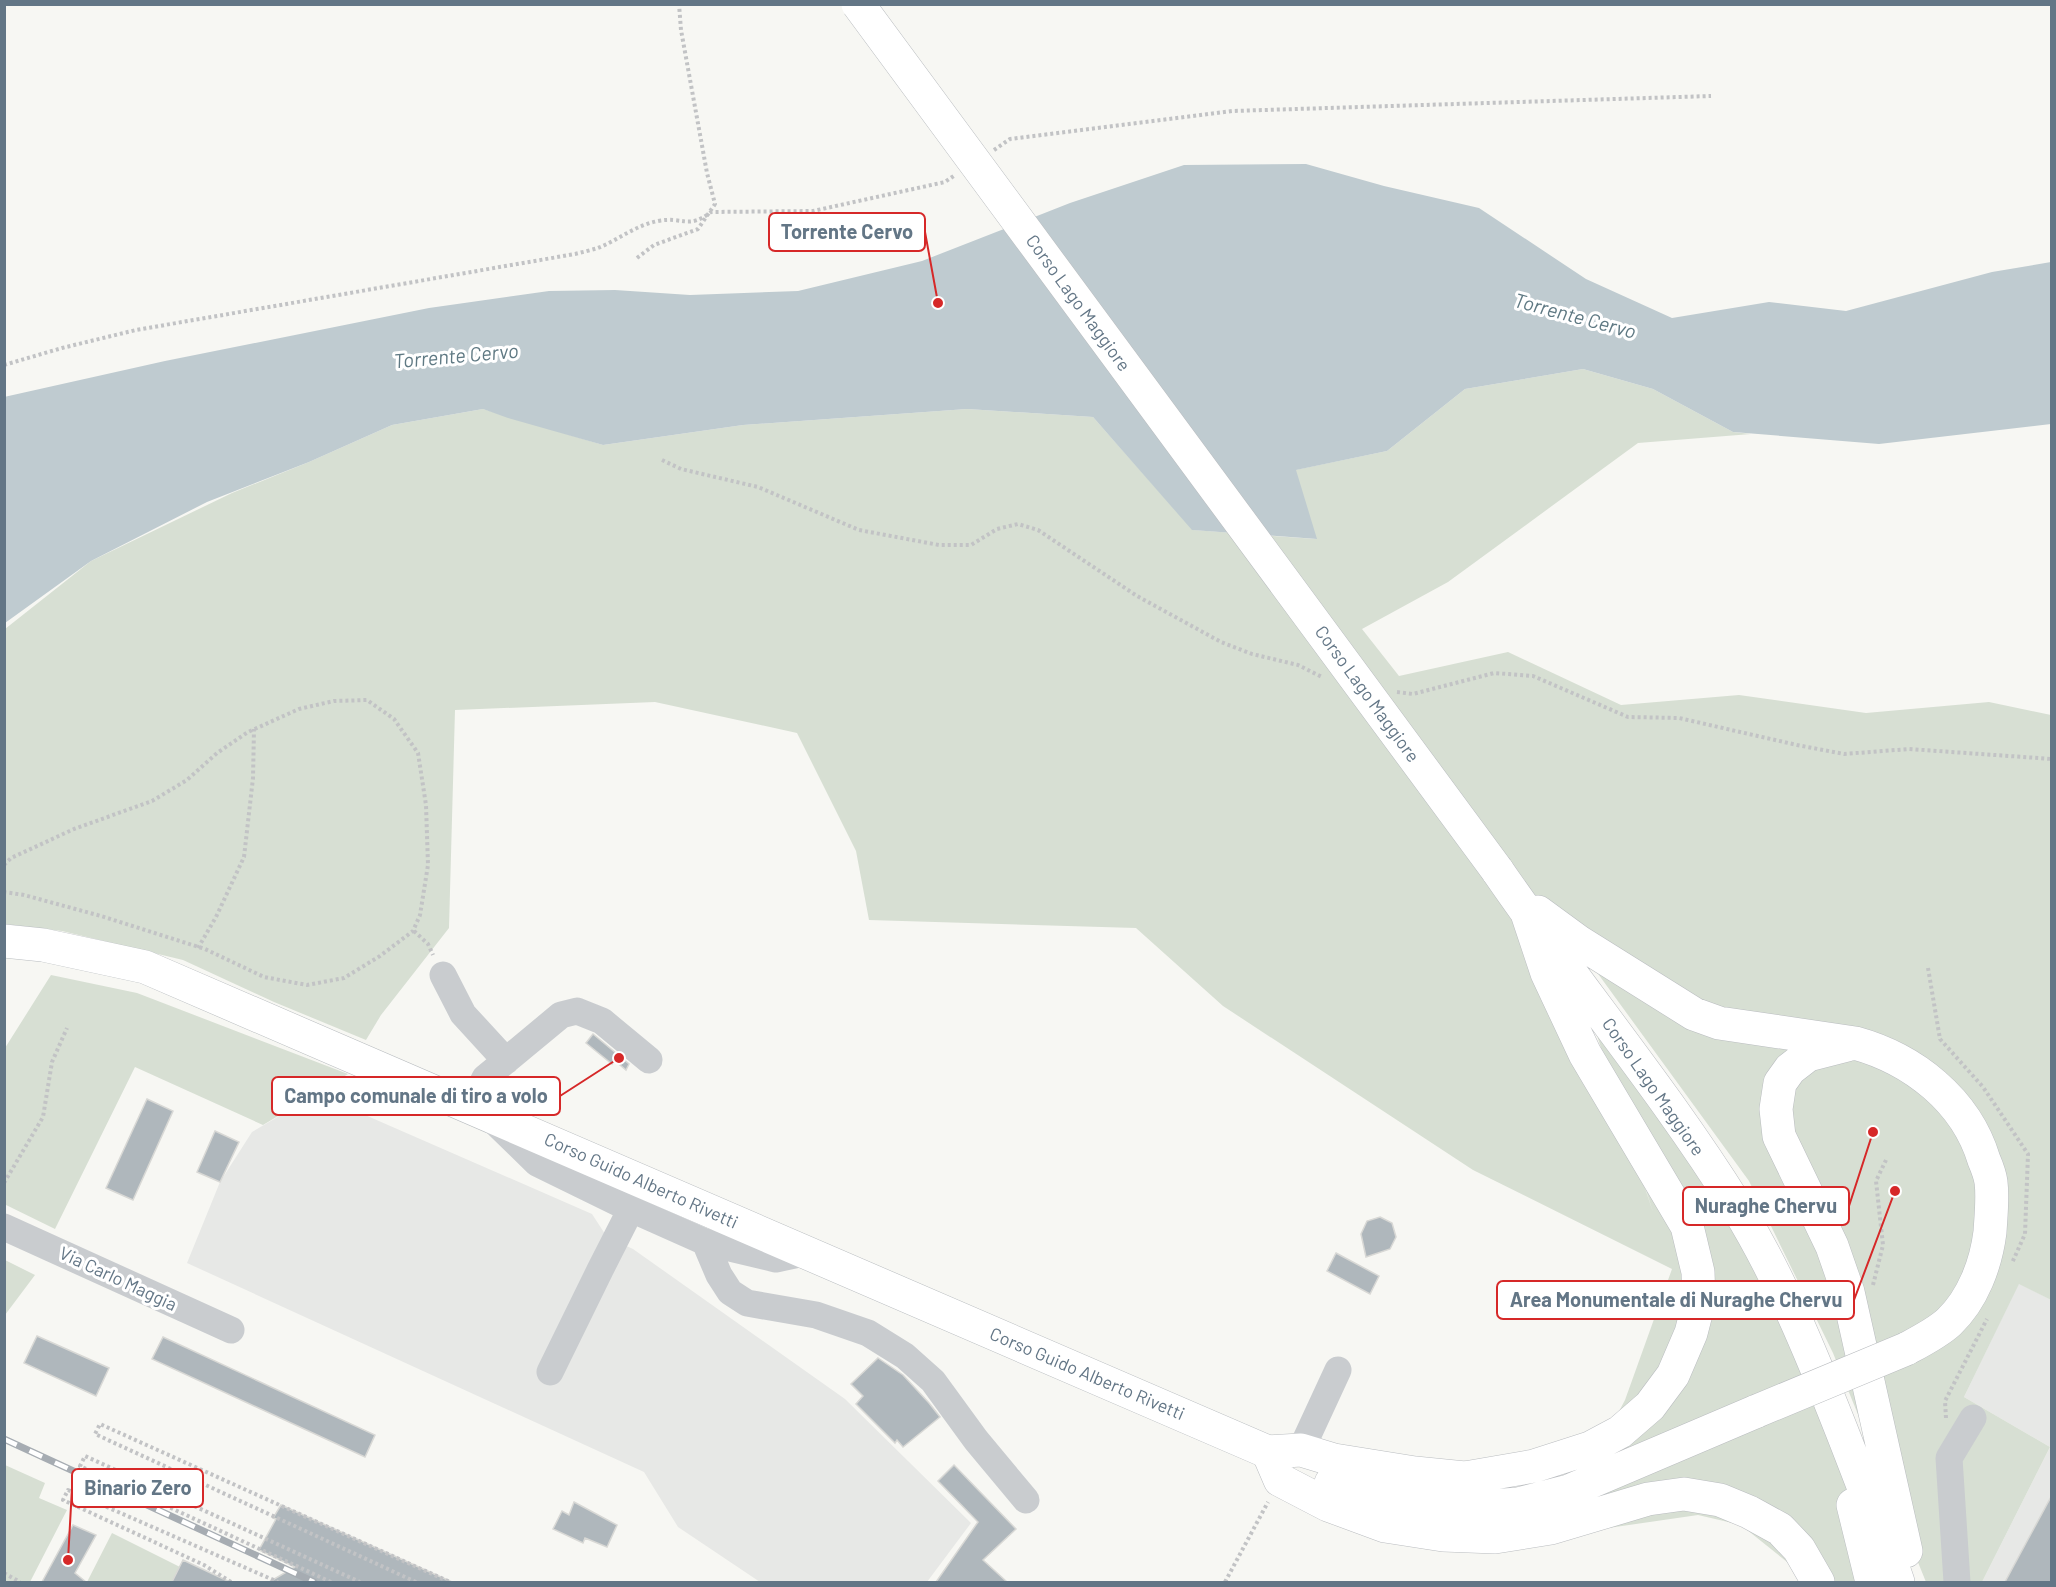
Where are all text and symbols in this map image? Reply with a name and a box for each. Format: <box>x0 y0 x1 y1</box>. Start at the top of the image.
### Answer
callout: Torrente Cervo <box>769 213 925 251</box>
text: Torrente Cervo <box>781 219 913 243</box>
street label: Corso Lago Maggiore <box>1022 230 1136 375</box>
water label: Torrente Cervo <box>1512 287 1639 343</box>
water label: Torrente Cervo <box>393 338 519 372</box>
street label: Corso Lago Maggiore <box>1311 621 1425 766</box>
street label: Corso Lago Maggiore <box>1598 1013 1710 1160</box>
callout: Campo comunale di tiro a volo <box>272 1077 560 1115</box>
text: Campo comunale di tiro a volo <box>284 1083 548 1107</box>
street label: Corso Guido Alberto Rivetti <box>541 1127 742 1233</box>
callout: Nuraghe Chervu <box>1683 1187 1849 1225</box>
text: Nuraghe Chervu <box>1695 1193 1837 1217</box>
street label: Via Carlo Maggia <box>56 1241 181 1315</box>
callout: Area Monumentale di Nuraghe Chervu <box>1497 1281 1854 1319</box>
text: Area Monumentale di Nuraghe Chervu <box>1510 1287 1842 1311</box>
street label: Corso Guido Alberto Rivetti <box>987 1322 1188 1424</box>
callout: Binario Zero <box>72 1469 203 1507</box>
text: Binario Zero <box>84 1475 192 1499</box>

